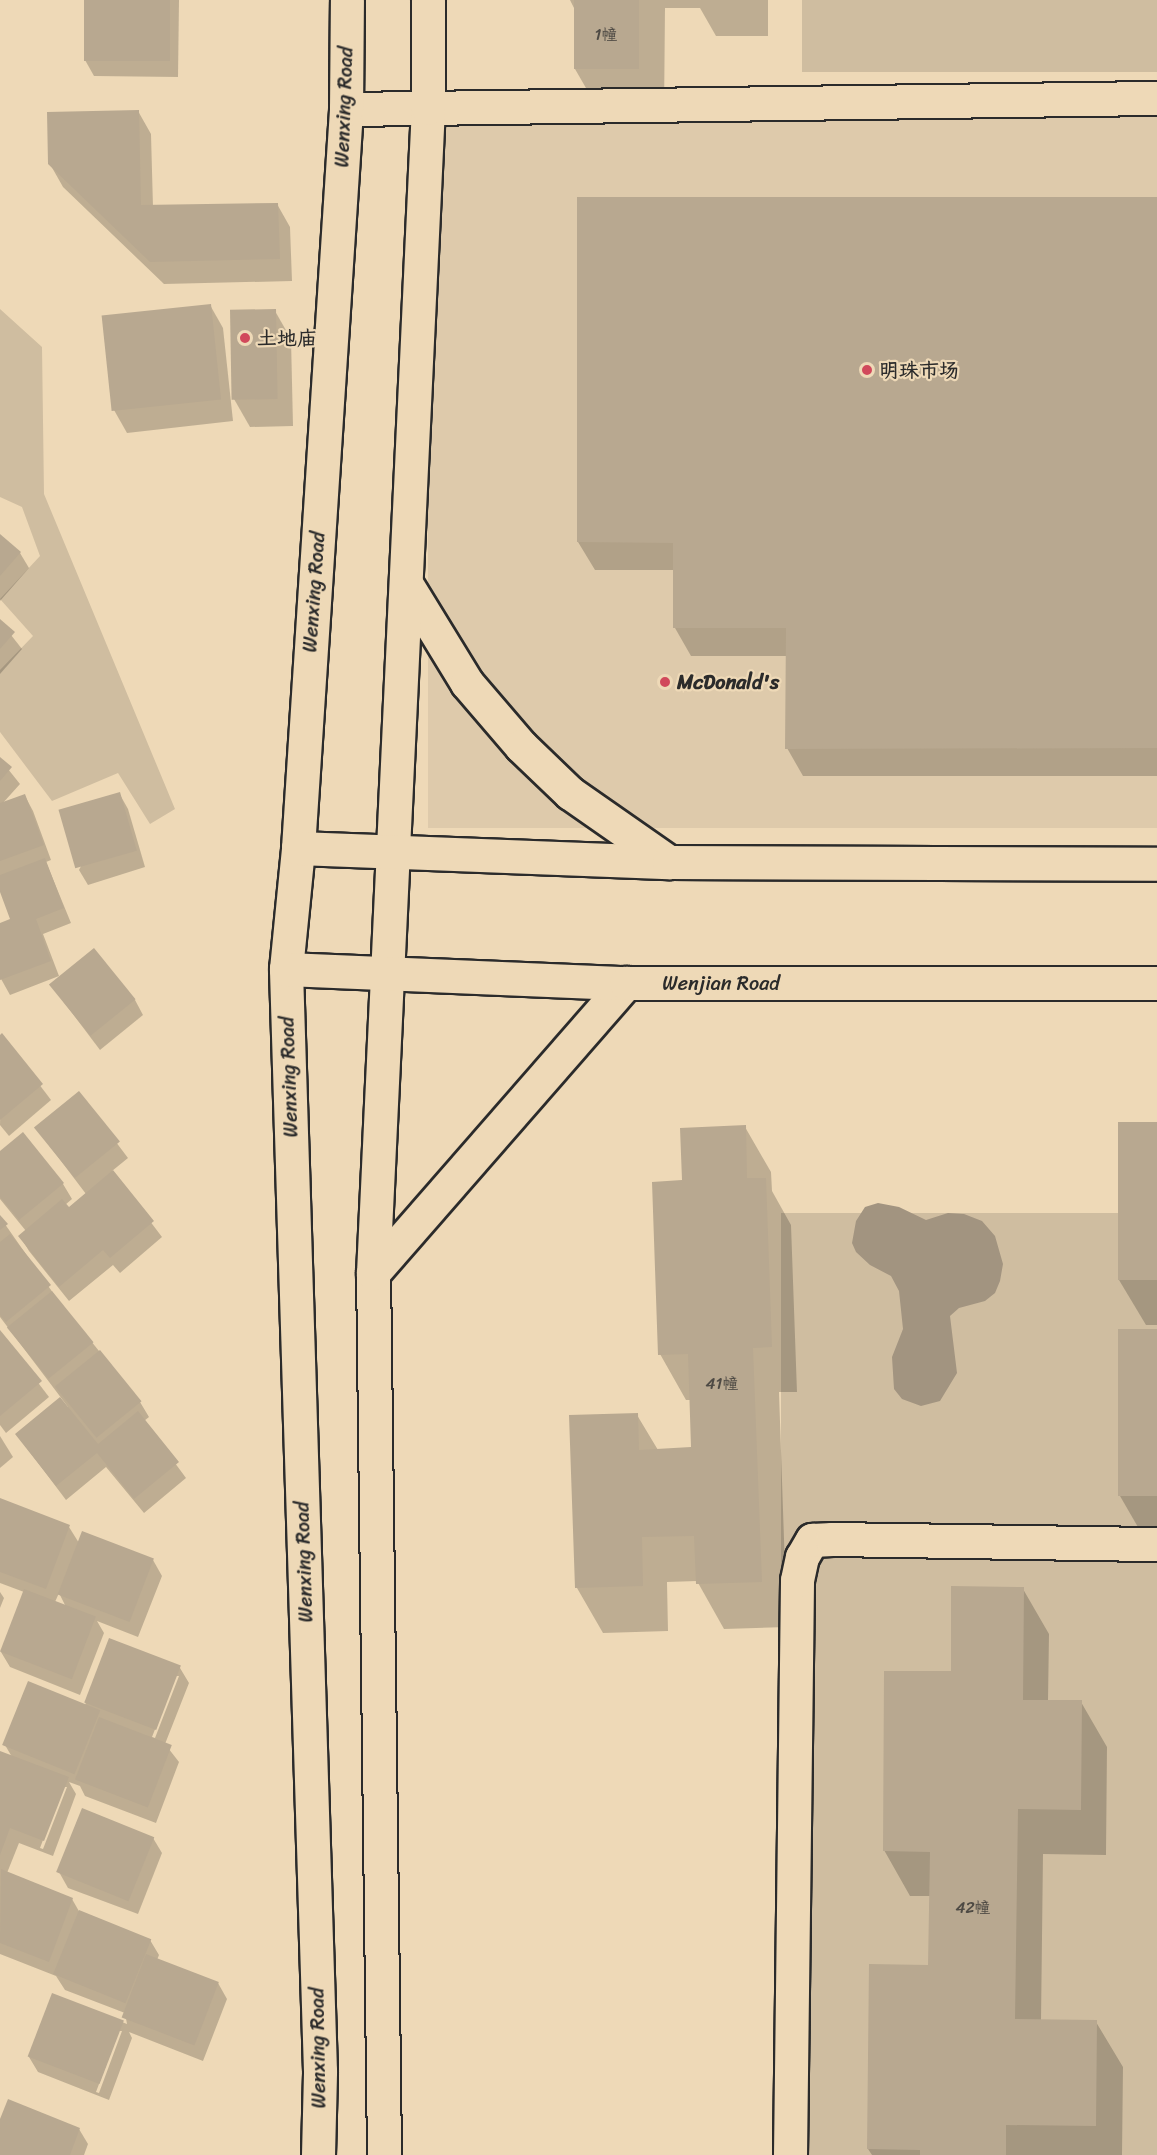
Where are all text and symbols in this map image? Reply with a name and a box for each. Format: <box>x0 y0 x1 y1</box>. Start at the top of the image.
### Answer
house number: 1幢 <box>595 25 617 45</box>
street label: Wenxing Road <box>330 46 358 168</box>
place label: 土地庙 <box>257 326 317 350</box>
marker: 土地庙 <box>238 331 252 345</box>
place label: 明珠市场 <box>879 358 959 382</box>
marker: 明珠市场 <box>860 363 874 377</box>
street label: Wenxing Road <box>298 531 330 653</box>
place label: McDonald's <box>677 670 779 694</box>
marker: McDonald's <box>658 675 672 689</box>
street label: Wenjian Road <box>662 971 780 995</box>
street label: Wenxing Road <box>275 1016 303 1138</box>
house number: 41幢 <box>706 1374 738 1394</box>
street label: Wenxing Road <box>290 1501 318 1623</box>
house number: 42幢 <box>955 1898 991 1918</box>
street label: Wenxing Road <box>305 1987 331 2109</box>

